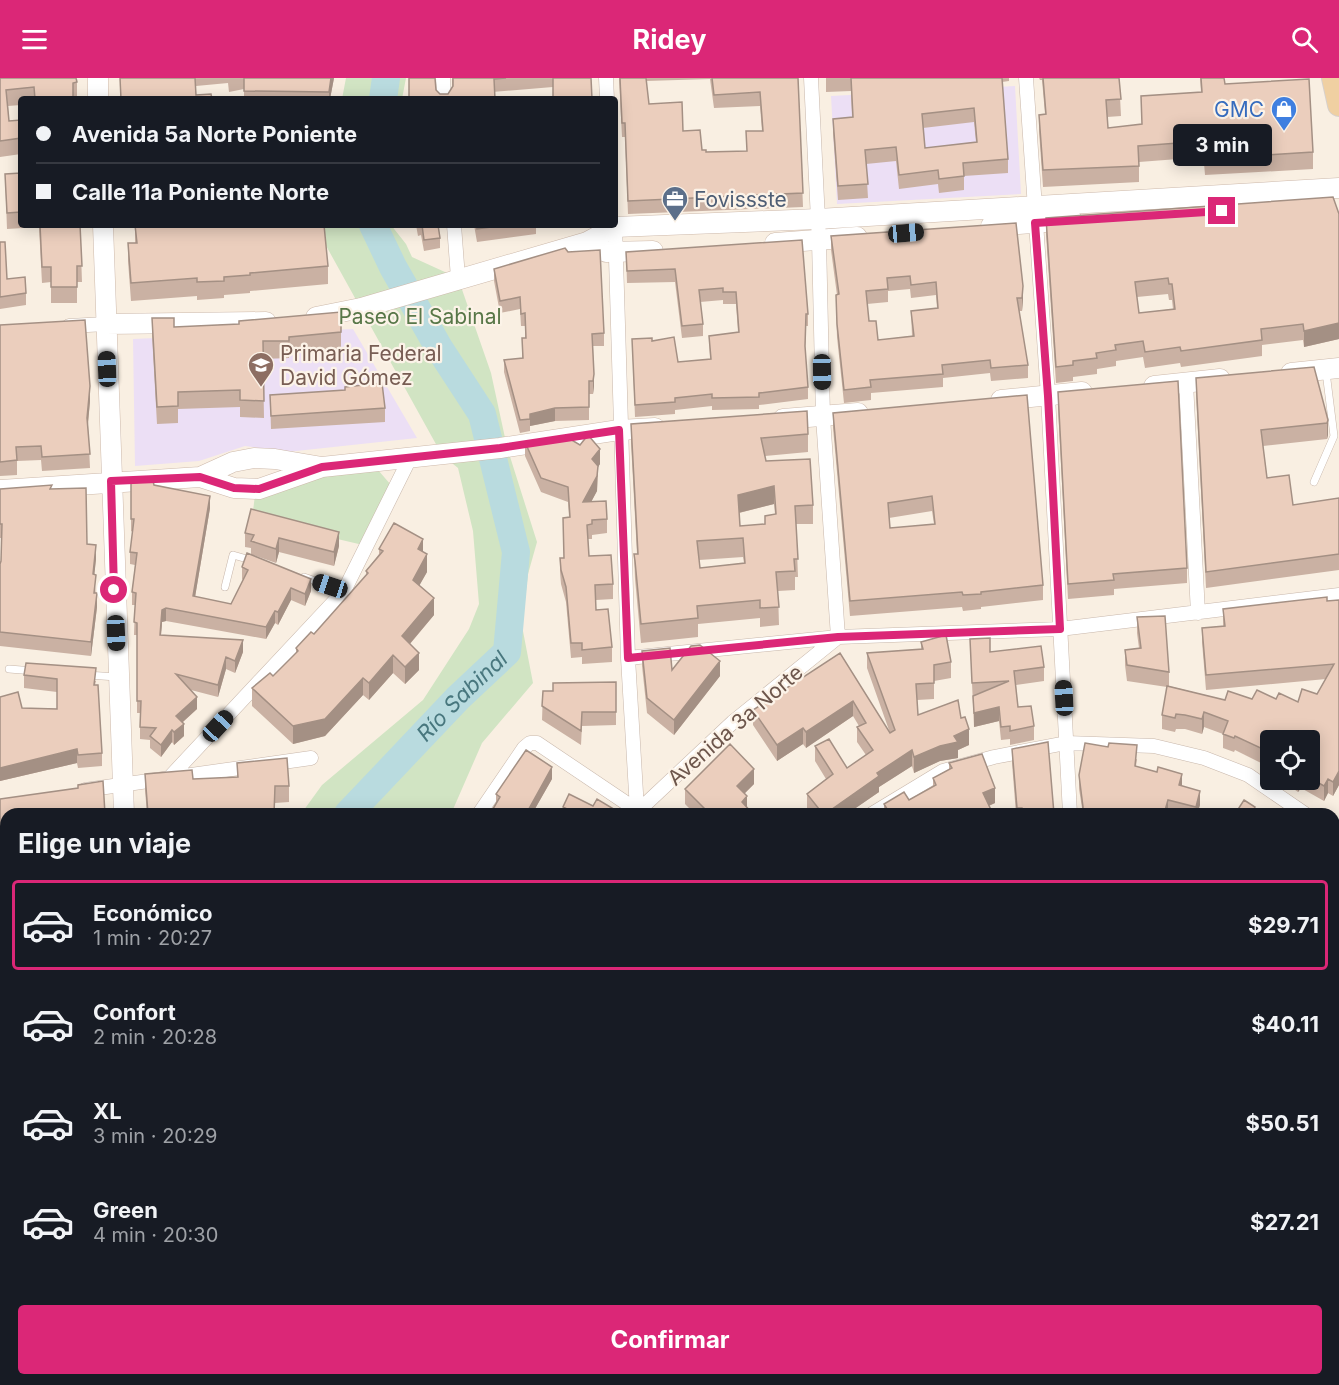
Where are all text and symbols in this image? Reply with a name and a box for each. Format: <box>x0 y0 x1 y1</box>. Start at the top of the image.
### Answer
icon: menu <box>18 23 51 56</box>
text: Ridey <box>633 23 706 56</box>
icon: search <box>1288 23 1321 56</box>
shop icon: GMC <box>1269 94 1299 132</box>
place label: GMC <box>1214 97 1264 122</box>
text: Avenida 5a Norte Poniente <box>72 121 357 147</box>
callout: 3 min <box>1172 124 1272 166</box>
text: 3 min <box>1196 133 1249 157</box>
text: Calle 11a Poniente Norte <box>72 179 329 205</box>
office icon: Fovissste <box>660 184 690 222</box>
place label: Fovissste <box>694 187 787 212</box>
route end <box>1208 197 1235 224</box>
car <box>887 222 925 244</box>
park label: Paseo El Sabinal <box>338 304 502 329</box>
place label: Primaria Federal David Gómez <box>280 341 442 390</box>
school or university icon: Primaria Federal David Gómez <box>246 350 276 388</box>
car <box>97 351 117 387</box>
car <box>813 354 831 390</box>
car <box>310 572 350 600</box>
route start <box>100 576 127 603</box>
car <box>106 615 126 651</box>
water label: Río Sabinal <box>411 645 513 746</box>
street label: Avenida 3a Norte <box>662 659 808 791</box>
car <box>1054 680 1074 716</box>
car <box>199 707 237 745</box>
map controls <box>1260 730 1320 790</box>
button: locate <box>1260 730 1320 790</box>
text: Elige un viaje <box>18 827 191 860</box>
icon: car <box>21 898 75 952</box>
text: Económico <box>93 900 212 926</box>
text: $29.71 <box>1248 912 1319 938</box>
text: 1 min · 20:27 <box>93 926 212 950</box>
icon: car <box>21 997 75 1051</box>
text: Confort <box>93 999 176 1025</box>
text: $40.11 <box>1251 1011 1319 1037</box>
text: 2 min · 20:28 <box>93 1025 217 1049</box>
icon: car <box>21 1096 75 1150</box>
text: XL <box>93 1098 122 1124</box>
text: $50.51 <box>1246 1110 1319 1136</box>
text: 3 min · 20:29 <box>93 1124 217 1148</box>
icon: car <box>21 1195 75 1249</box>
text: Green <box>93 1197 158 1223</box>
text: $27.21 <box>1250 1209 1319 1235</box>
text: 4 min · 20:30 <box>93 1223 218 1247</box>
button: Confirmar <box>18 1305 1322 1374</box>

